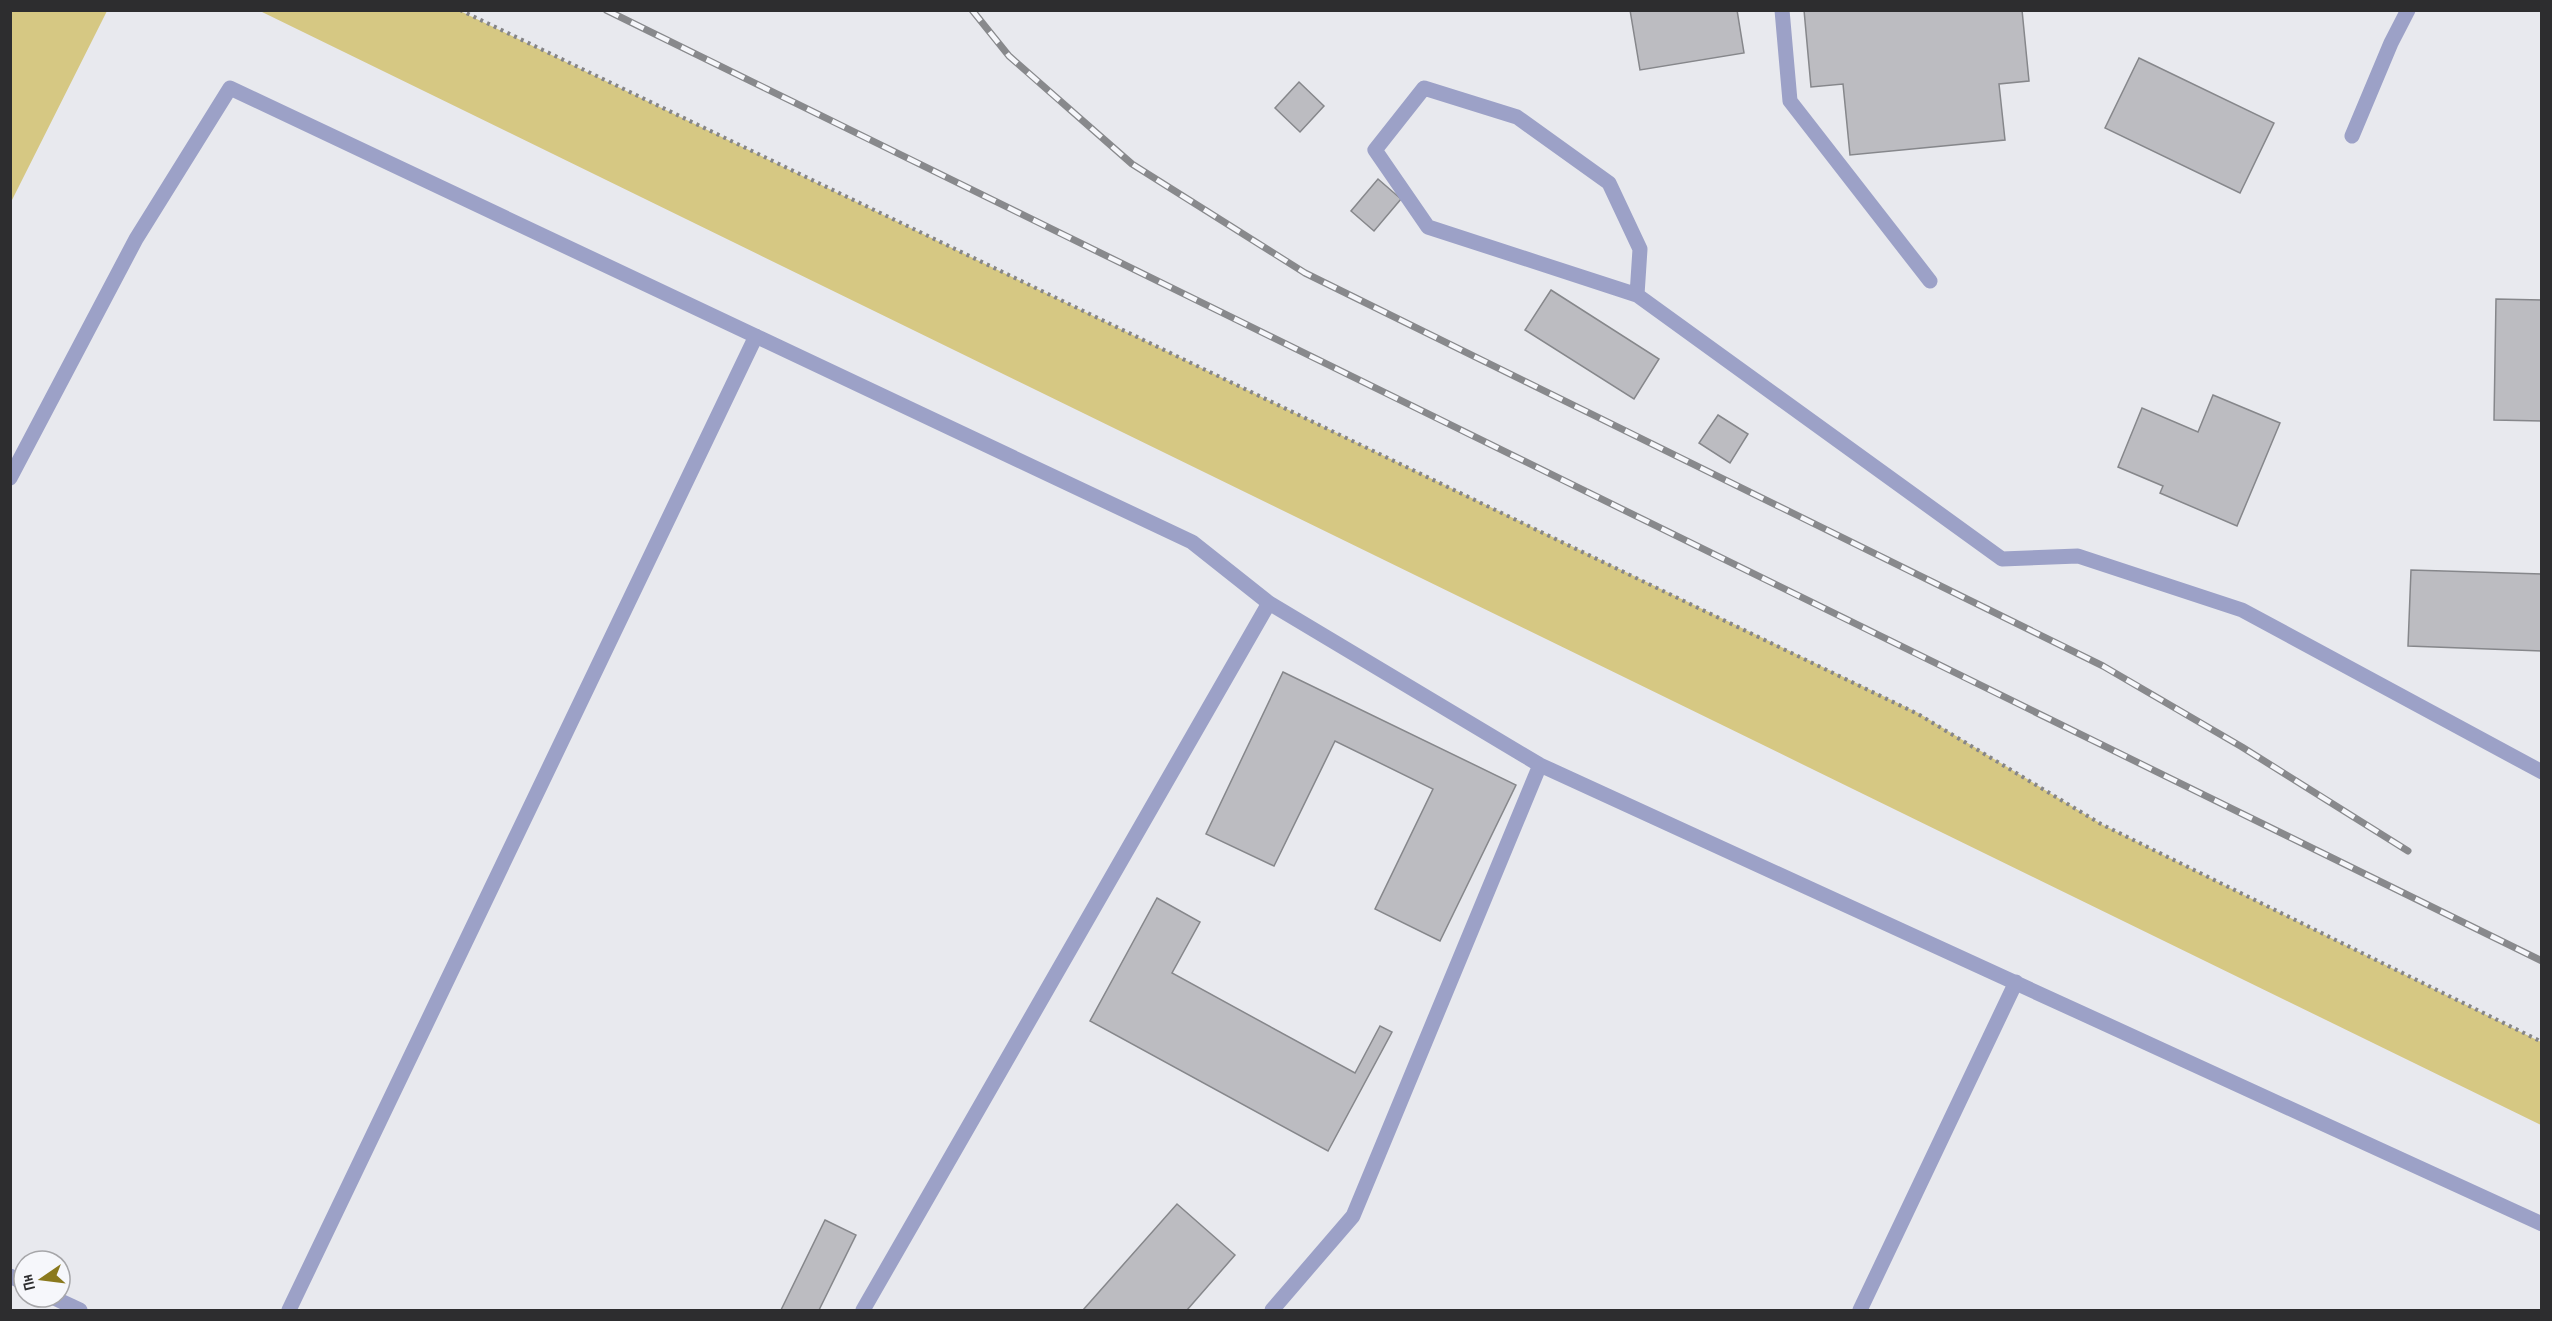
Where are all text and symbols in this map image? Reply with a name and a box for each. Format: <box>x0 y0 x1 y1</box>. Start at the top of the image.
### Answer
north arrow <box>12 1249 72 1309</box>
text: Пн <box>18 1272 40 1292</box>

